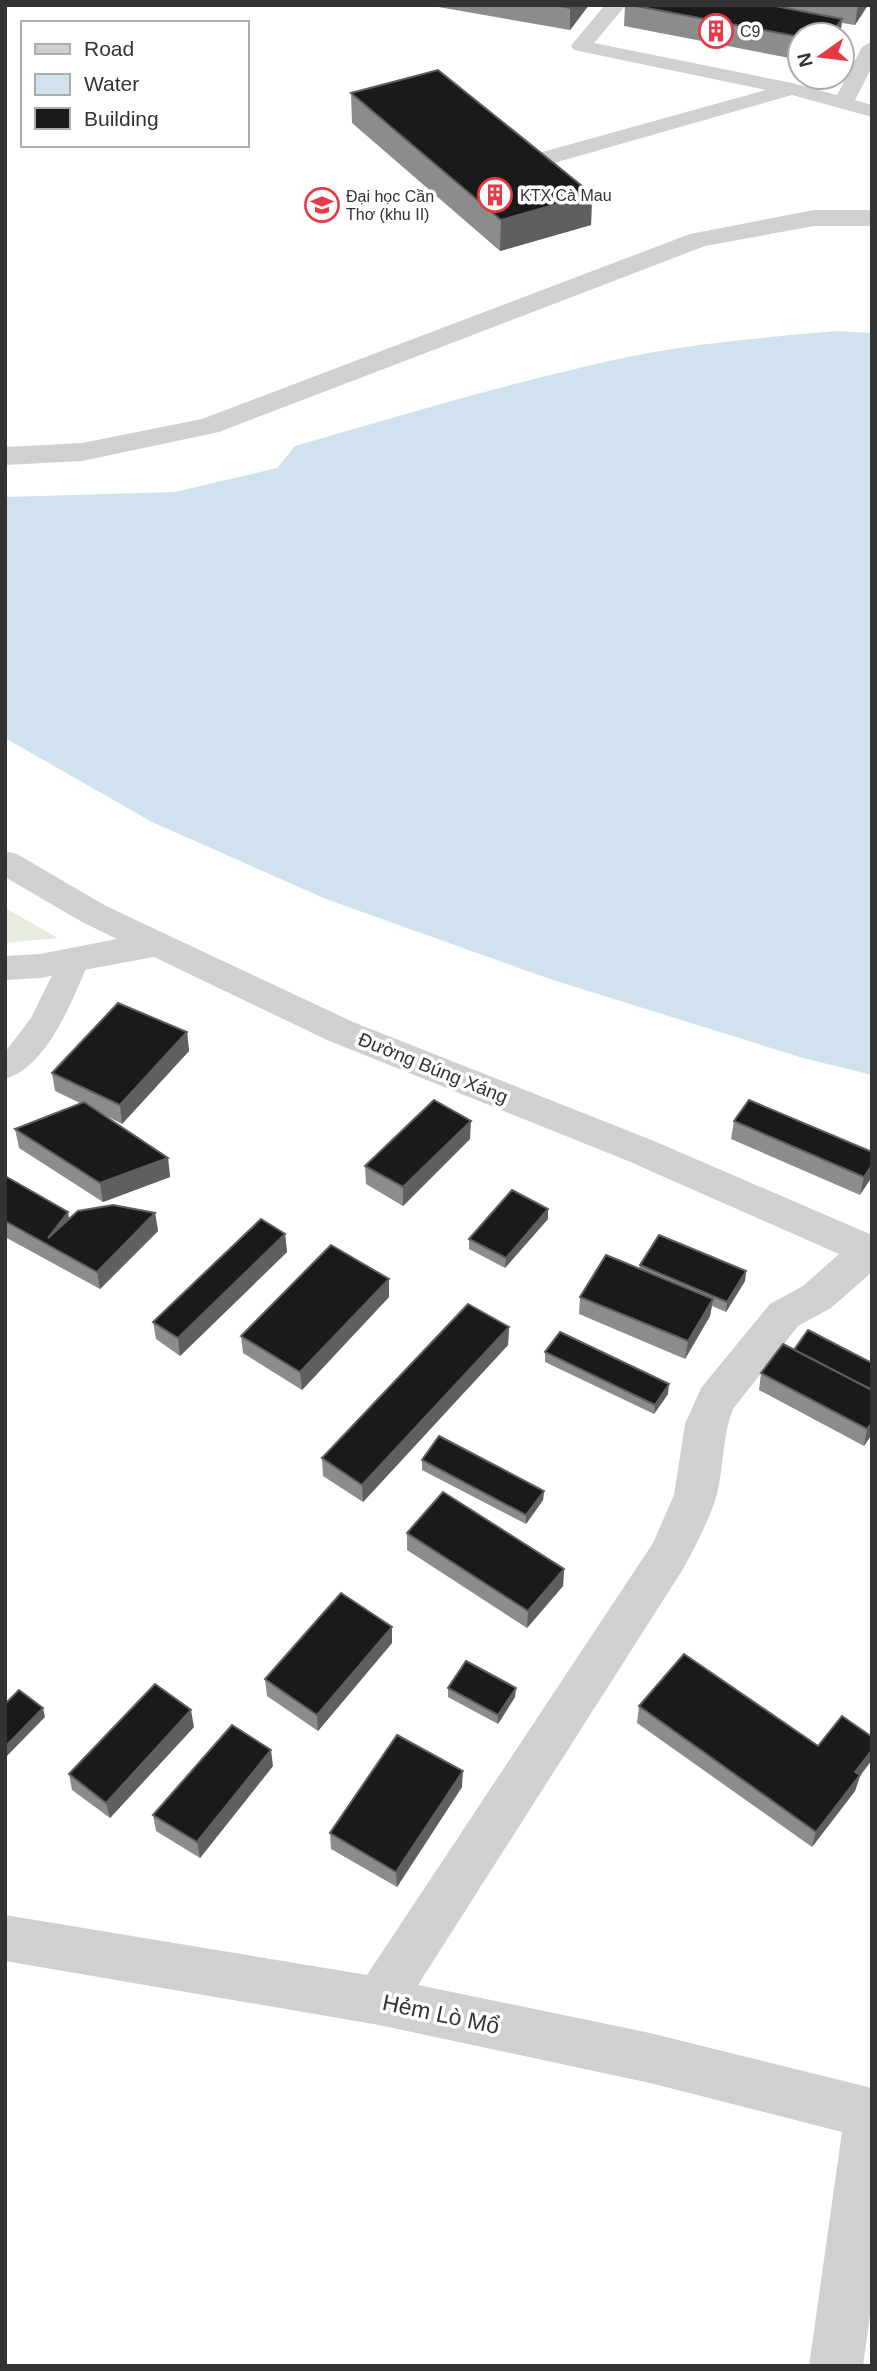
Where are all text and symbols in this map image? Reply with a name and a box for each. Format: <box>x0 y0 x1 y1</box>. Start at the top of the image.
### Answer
building icon: C9 <box>697 12 735 50</box>
legend <box>21 21 248 147</box>
north arrow <box>786 21 856 91</box>
place label: C9 <box>740 23 761 40</box>
text: Road <box>84 37 134 60</box>
text: N <box>793 51 817 69</box>
text: Water <box>84 72 139 95</box>
text: Building <box>84 107 159 130</box>
building icon: KTX Cà Mau <box>476 176 514 214</box>
school or university icon: Đại học Cần Thơ (khu II) <box>303 186 341 224</box>
place label: KTX Cà Mau <box>520 187 612 204</box>
place label: Đại học Cần Thơ (khu II) <box>346 188 434 223</box>
street label: Đường Búng Xáng <box>355 1028 511 1108</box>
street label: Hẻm Lò Mổ <box>380 1989 502 2039</box>

